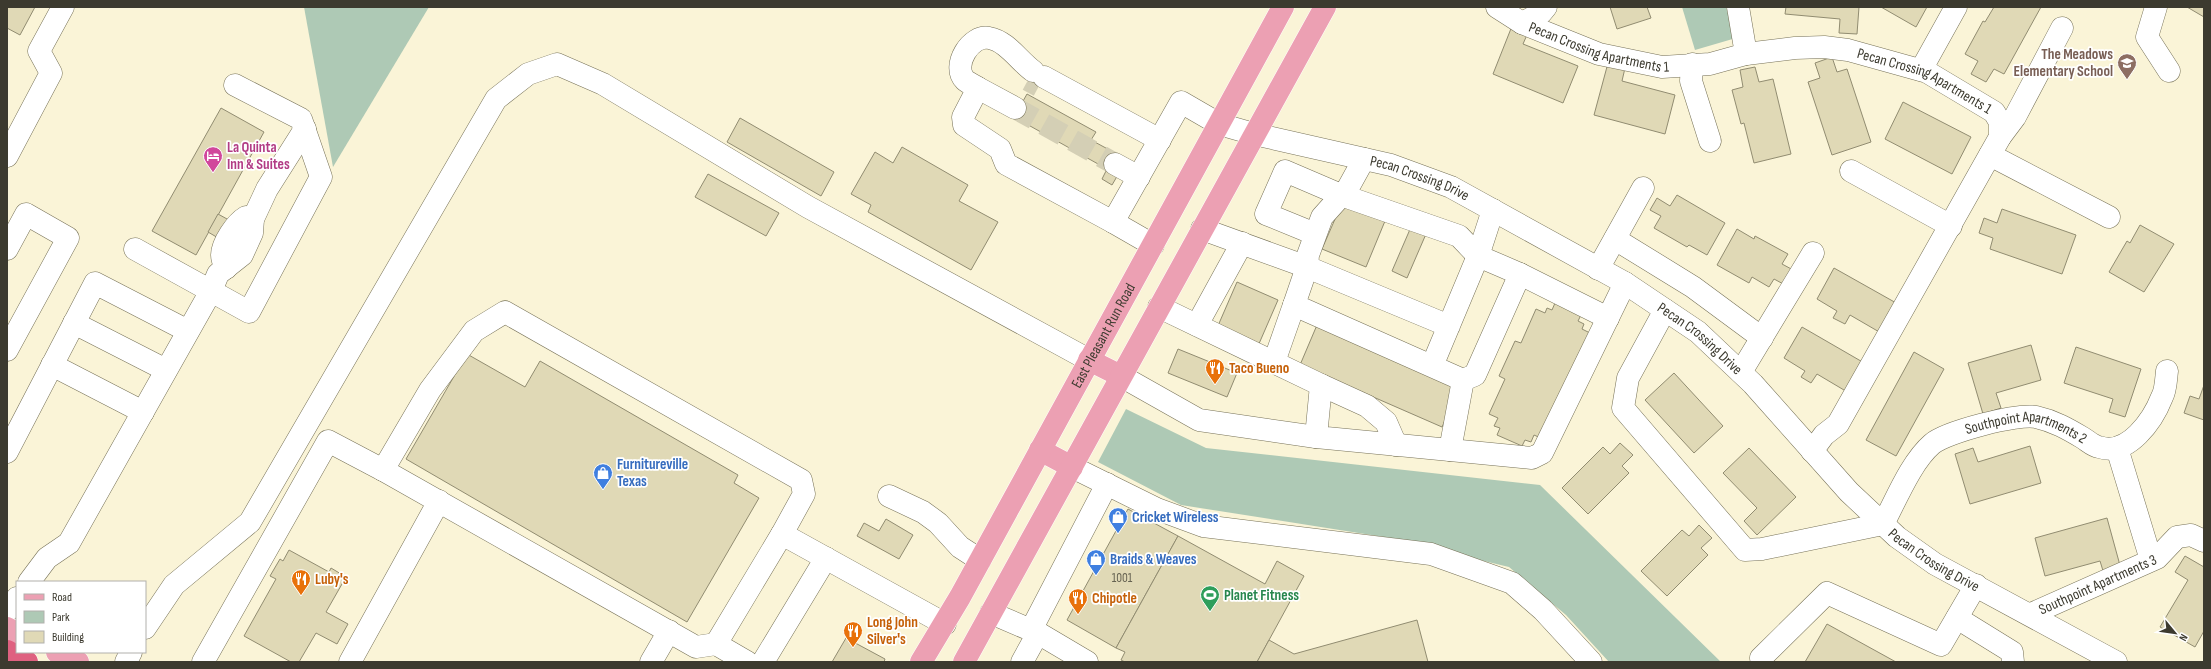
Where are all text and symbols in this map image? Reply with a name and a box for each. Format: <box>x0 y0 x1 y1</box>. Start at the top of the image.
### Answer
street label: Pecan Crossing Apartments 1 <box>1526 17 1670 77</box>
street label: Pecan Crossing Apartments 1 <box>1855 44 1996 118</box>
place label: The Meadows Elementary School <box>2014 45 2113 81</box>
school or university icon: The Meadows Elementary School <box>2116 52 2138 80</box>
place label: La Quinta Inn & Suites <box>227 138 290 174</box>
hotel icon: La Quinta Inn & Suites <box>202 145 224 173</box>
street label: Pecan Crossing Drive <box>1368 151 1473 205</box>
street label: East Pleasant Run Road <box>1067 280 1140 391</box>
street label: Pecan Crossing Drive <box>1654 298 1747 379</box>
restaurant icon: Taco Bueno <box>1204 357 1226 385</box>
place label: Taco Bueno <box>1229 359 1289 378</box>
street label: Southpoint Apartments 2 <box>1962 407 2091 448</box>
place label: Furnitureville Texas <box>617 455 688 491</box>
shop icon: Furnitureville Texas <box>592 462 614 490</box>
shop icon: Cricket Wireless <box>1107 506 1129 534</box>
place label: Cricket Wireless <box>1132 508 1219 527</box>
street label: Pecan Crossing Drive <box>1884 524 1983 596</box>
shop icon: Braids & Weaves <box>1085 548 1107 576</box>
place label: Braids & Weaves <box>1110 550 1197 569</box>
street label: Southpoint Apartments 3 <box>2036 550 2160 619</box>
restaurant icon: Luby's <box>290 568 312 596</box>
place label: Luby's <box>315 570 349 589</box>
house number: 1001 <box>1112 570 1133 586</box>
legend <box>16 581 146 653</box>
sports icon: Planet Fitness <box>1199 584 1221 612</box>
place label: Planet Fitness <box>1224 586 1299 605</box>
restaurant icon: Chipotle <box>1067 587 1089 615</box>
place label: Chipotle <box>1092 589 1137 608</box>
text: Road <box>52 590 72 605</box>
text: Park <box>52 610 70 625</box>
place label: Long John Silver's <box>867 613 918 649</box>
north arrow <box>2155 613 2195 653</box>
restaurant icon: Long John Silver's <box>842 620 864 648</box>
text: Building <box>52 630 84 645</box>
text: N <box>2176 632 2190 643</box>

